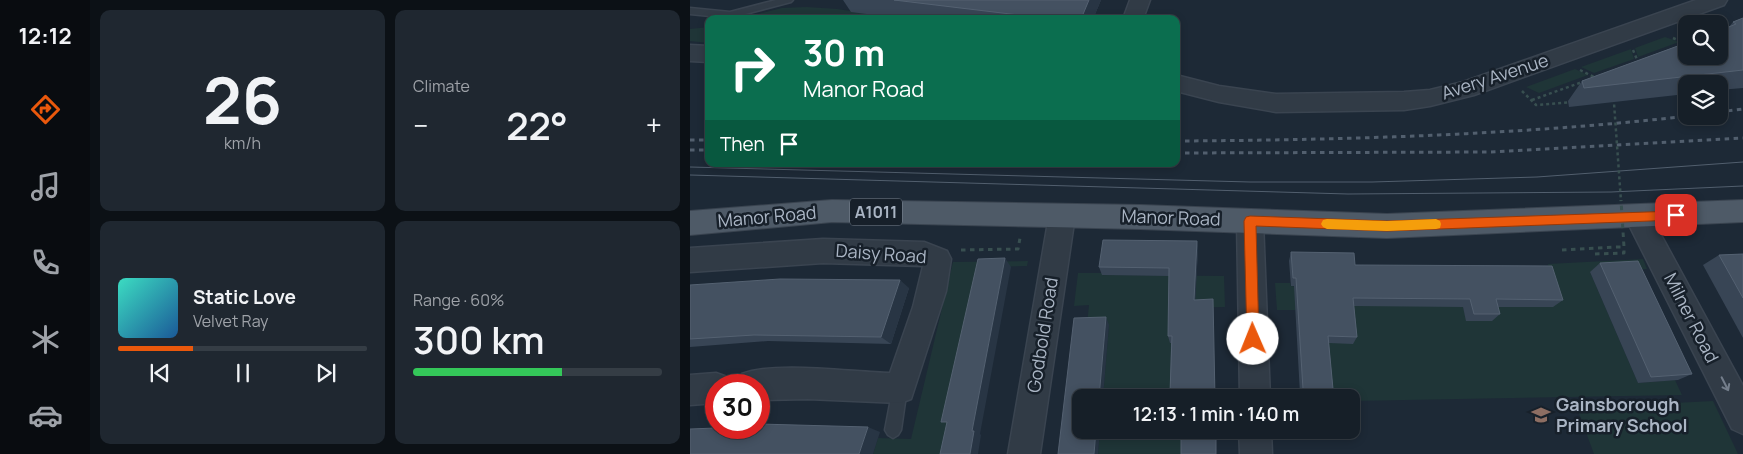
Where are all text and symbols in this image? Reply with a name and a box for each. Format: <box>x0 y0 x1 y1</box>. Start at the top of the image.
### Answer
map controls <box>1678 15 1728 125</box>
button: search <box>1678 15 1728 65</box>
text: 12:12 <box>18 21 72 51</box>
text: 30 m <box>803 29 885 77</box>
icon: right <box>720 35 785 100</box>
street label: Avery Avenue <box>1438 47 1551 105</box>
text: 26 <box>203 55 282 144</box>
text: Manor Road <box>803 74 924 104</box>
text: Climate <box>413 75 470 97</box>
button: layers <box>1678 75 1728 125</box>
icon: directions <box>28 92 63 127</box>
text: 22° <box>506 99 568 151</box>
text: − <box>413 106 428 144</box>
text: + <box>646 106 662 144</box>
icon: arrive <box>775 130 803 158</box>
text: Then <box>720 131 765 157</box>
text: km/h <box>224 132 261 154</box>
icon: music <box>28 169 63 204</box>
pin <box>1655 194 1697 236</box>
road number: A1011 <box>850 198 902 226</box>
street label: Manor Road <box>716 200 817 232</box>
icon: arrive <box>1662 201 1690 229</box>
street label: Manor Road <box>1121 203 1221 231</box>
street label: Daisy Road <box>835 238 927 268</box>
icon: phone <box>28 245 63 280</box>
street label: Milner Road <box>1659 269 1725 366</box>
street label: Godbold Road <box>1021 275 1063 394</box>
text: Static Love <box>193 284 296 310</box>
text: Range · 60% <box>413 289 504 311</box>
text: Velvet Ray <box>193 310 269 332</box>
position arrow <box>1226 312 1278 364</box>
text: 300 km <box>413 313 545 365</box>
icon: climate <box>28 322 63 357</box>
icon: previous <box>146 359 174 387</box>
icon: pause <box>229 359 257 387</box>
icon: next <box>312 359 340 387</box>
speed limit sign: 30 <box>705 374 770 439</box>
one-way arrow <box>1720 377 1730 392</box>
place label: Gainsborough Primary School <box>1556 392 1688 437</box>
icon: car <box>28 398 63 433</box>
text: 12:13 · 1 min · 140 m <box>1133 401 1299 427</box>
school or university icon: Gainsborough Primary School <box>1530 404 1552 426</box>

